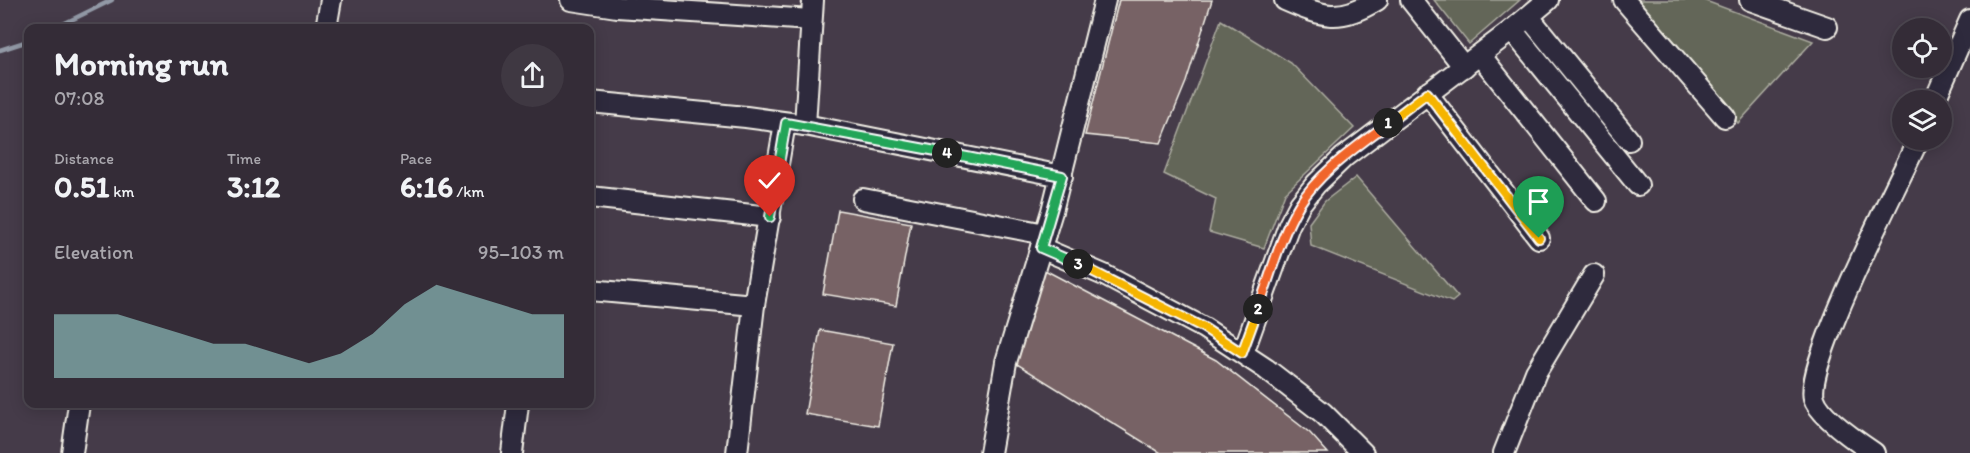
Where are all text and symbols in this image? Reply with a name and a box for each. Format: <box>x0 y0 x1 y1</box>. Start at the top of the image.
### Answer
map controls <box>1892 18 1952 150</box>
button: locate <box>1892 18 1952 78</box>
text: Morning run <box>54 44 229 83</box>
button: share <box>501 44 564 107</box>
text: 07:08 <box>54 86 104 110</box>
button: layers <box>1892 90 1952 150</box>
pin: 1 <box>1373 108 1403 138</box>
text: 1 <box>1384 113 1392 132</box>
pin: 4 <box>932 138 962 168</box>
text: 4 <box>942 143 952 162</box>
text: Distance <box>54 149 114 168</box>
text: Time <box>227 149 261 168</box>
text: Pace <box>400 149 432 168</box>
pin <box>744 155 795 217</box>
icon: check <box>753 164 786 197</box>
text: 0.51 <box>54 168 110 205</box>
text: 3:12 <box>227 168 280 205</box>
text: 6:16 <box>400 168 453 205</box>
pin <box>1513 176 1564 238</box>
text: km <box>110 182 134 201</box>
text: /km <box>453 182 485 201</box>
icon: arrive <box>1522 185 1555 218</box>
text: Elevation <box>54 240 133 264</box>
text: 95–103 m <box>478 240 564 264</box>
pin: 3 <box>1063 249 1093 279</box>
text: 3 <box>1074 254 1082 273</box>
pin: 2 <box>1243 294 1273 324</box>
text: 2 <box>1254 299 1262 318</box>

